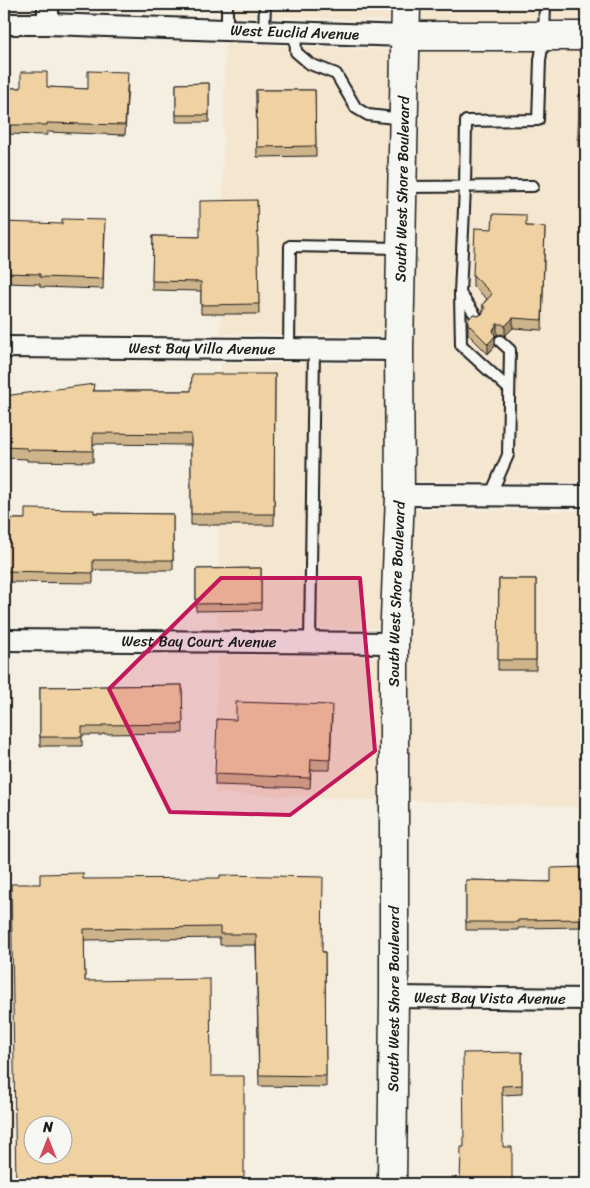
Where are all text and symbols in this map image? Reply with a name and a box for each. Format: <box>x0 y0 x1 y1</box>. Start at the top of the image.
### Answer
street label: West Euclid Avenue <box>230 17 360 47</box>
street label: South West Shore Boulevard <box>387 95 417 282</box>
street label: West Bay Villa Avenue <box>128 335 276 362</box>
street label: South West Shore Boulevard <box>381 500 413 687</box>
street label: West Bay Court Avenue <box>121 628 277 655</box>
street label: South West Shore Boulevard <box>380 905 407 1092</box>
street label: West Bay Vista Avenue <box>414 984 566 1012</box>
text: N <box>42 1115 53 1140</box>
north arrow <box>22 1116 72 1166</box>

